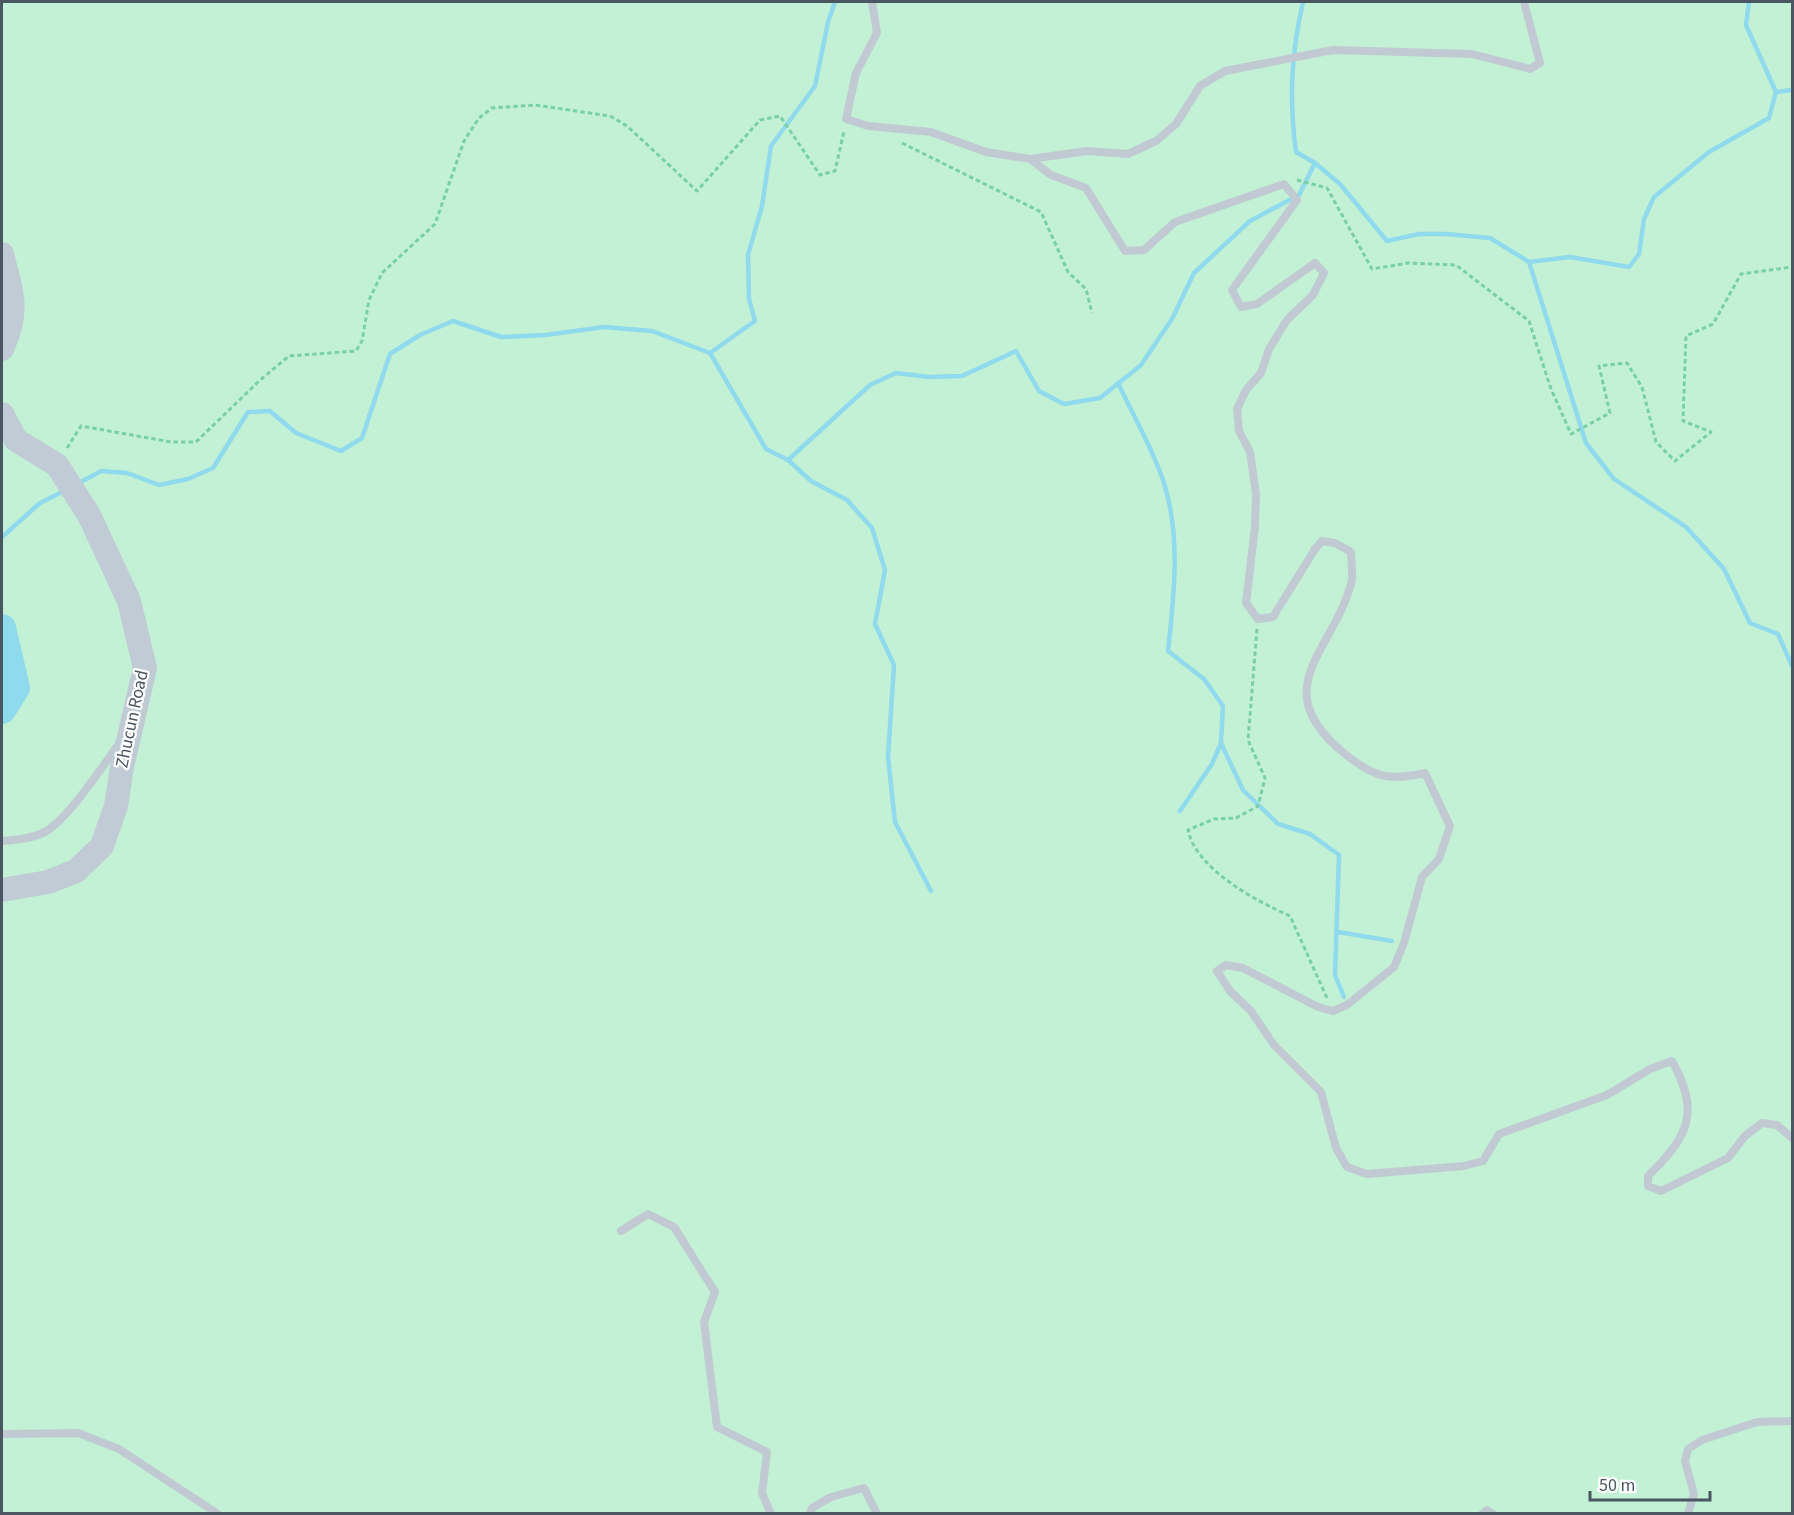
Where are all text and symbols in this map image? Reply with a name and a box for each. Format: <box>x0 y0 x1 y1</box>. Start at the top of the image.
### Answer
street label: Zhucun Road <box>109 668 155 770</box>
scale bar <box>1590 1464 1710 1502</box>
text: 50 m <box>1599 1473 1635 1498</box>

